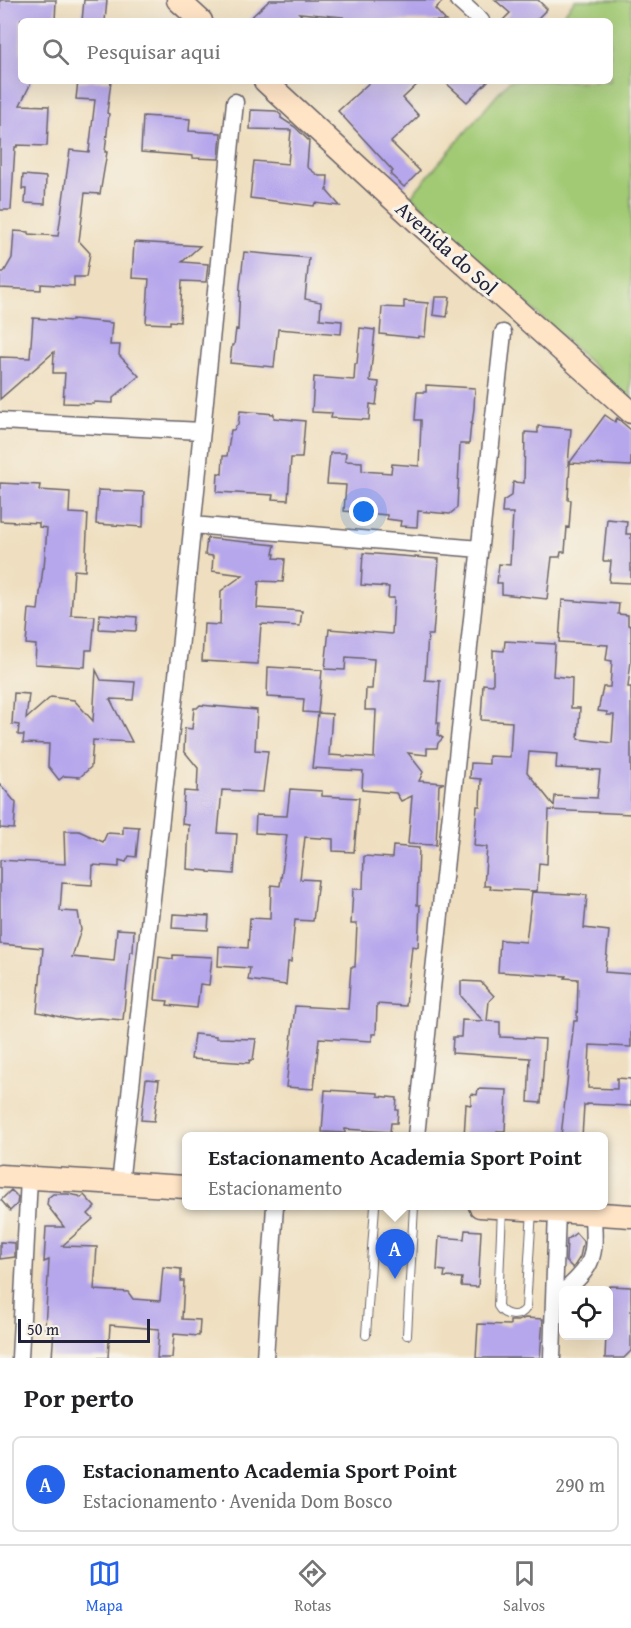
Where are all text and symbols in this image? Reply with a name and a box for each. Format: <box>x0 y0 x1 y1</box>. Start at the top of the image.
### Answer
search box <box>18 18 613 84</box>
icon: search <box>39 35 72 68</box>
text: Pesquisar aqui <box>87 35 221 67</box>
street label: Avenida do Sol <box>389 194 505 303</box>
your location <box>349 497 378 526</box>
popup <box>182 1132 608 1210</box>
text: Estacionamento Academia Sport Point <box>208 1141 582 1173</box>
text: Estacionamento <box>208 1173 342 1202</box>
pin: A <box>376 1230 414 1279</box>
map controls <box>559 1286 613 1340</box>
button: locate <box>559 1286 613 1340</box>
scale bar <box>18 1316 150 1344</box>
text: 50 m <box>27 1317 59 1341</box>
text: Por perto <box>24 1378 134 1417</box>
text: Estacionamento Academia Sport Point <box>83 1454 457 1486</box>
text: A <box>39 1470 52 1499</box>
text: 290 m <box>555 1470 605 1499</box>
text: Estacionamento · Avenida Dom Bosco <box>83 1486 392 1515</box>
tab: Mapa <box>86 1557 123 1617</box>
tab: Rotas <box>294 1557 331 1617</box>
tab: Salvos <box>503 1557 545 1617</box>

